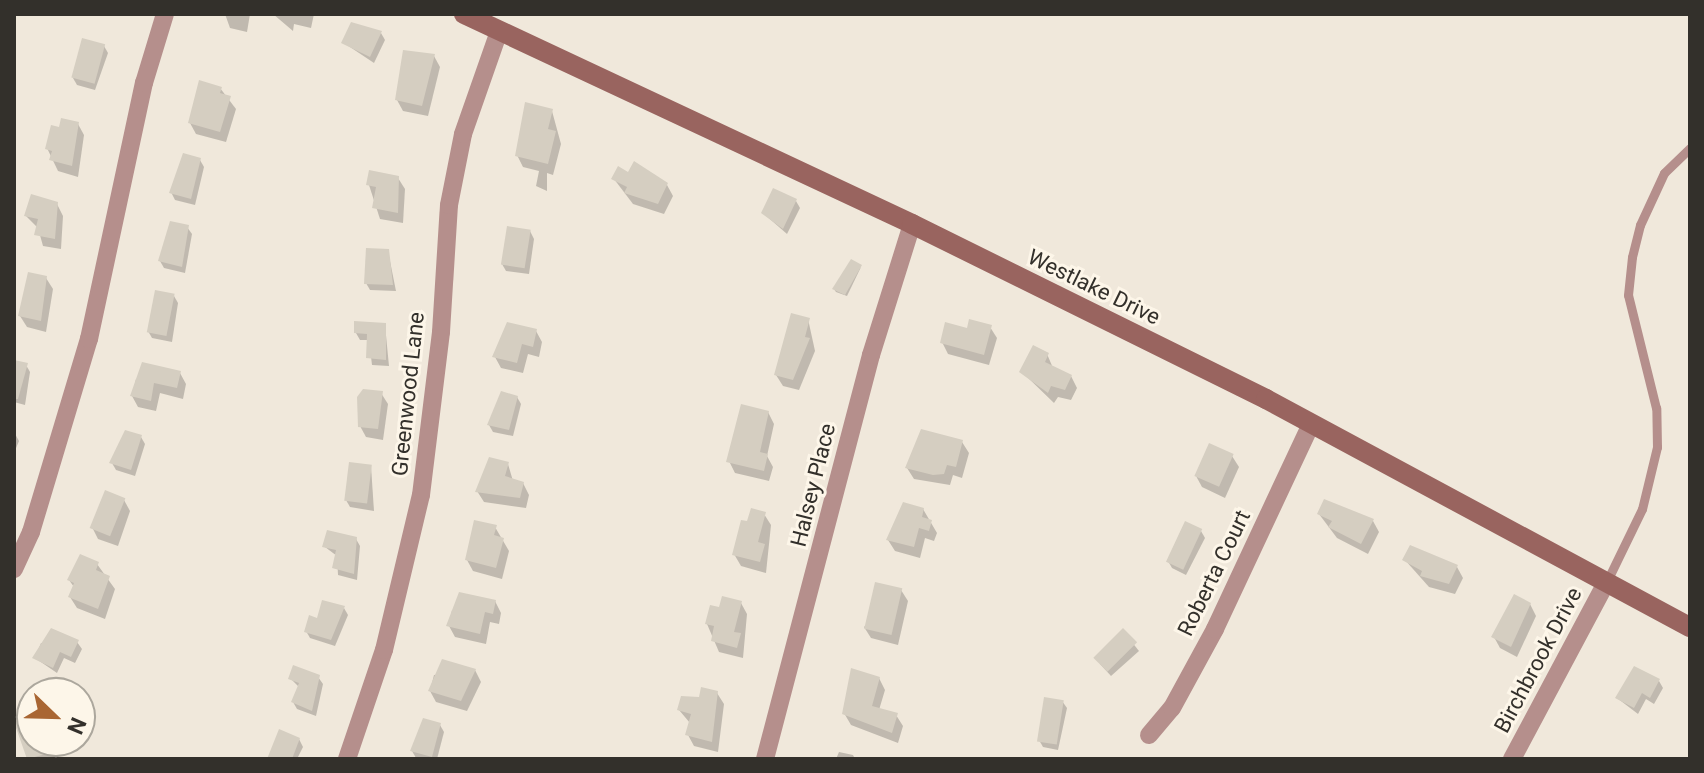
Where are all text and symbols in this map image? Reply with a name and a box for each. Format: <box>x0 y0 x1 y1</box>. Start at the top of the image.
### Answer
street label: Westlake Drive <box>1023 244 1165 330</box>
street label: Greenwood Lane <box>386 311 430 477</box>
street label: Halsey Place <box>785 421 841 549</box>
street label: Roberta Court <box>1172 506 1256 640</box>
street label: Birchbrook Drive <box>1489 583 1587 737</box>
north arrow <box>16 677 96 757</box>
text: N <box>62 714 91 738</box>

